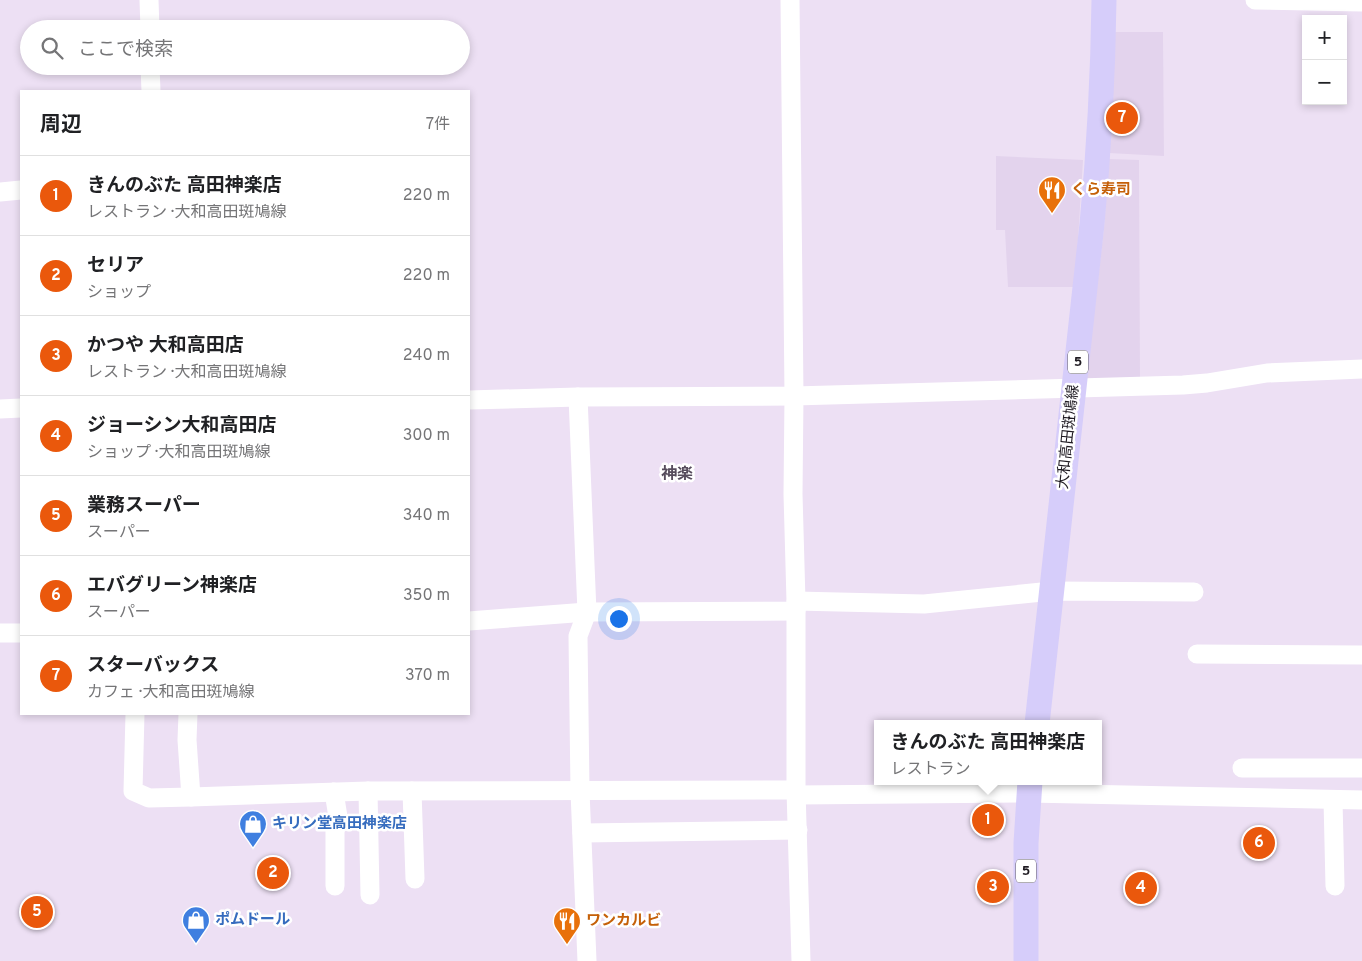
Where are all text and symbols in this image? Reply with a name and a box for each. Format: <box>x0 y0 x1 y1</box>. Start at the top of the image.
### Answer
map controls <box>1302 15 1347 105</box>
button: + <box>1302 15 1347 60</box>
search box <box>20 20 470 75</box>
icon: search <box>38 34 66 62</box>
text: ここで検索 <box>78 38 173 62</box>
button: − <box>1302 60 1347 105</box>
pin: 7 <box>1106 99 1138 137</box>
text: 周辺 <box>40 112 82 139</box>
text: 7件 <box>426 115 450 135</box>
text: きんのぶた 高田神楽店 <box>87 174 282 198</box>
restaurant icon: くら寿司 <box>1037 175 1067 214</box>
place label: くら寿司 <box>1071 181 1131 200</box>
text: 1 <box>53 186 59 206</box>
text: 220 m <box>403 186 450 206</box>
text: レストラン · 大和高田斑鳩線 <box>87 203 287 223</box>
text: セリア <box>87 254 144 278</box>
text: 2 <box>51 266 61 286</box>
text: 220 m <box>403 266 450 286</box>
text: ショップ <box>87 283 151 303</box>
text: かつや 大和高田店 <box>87 334 244 358</box>
text: 3 <box>51 346 61 366</box>
text: 240 m <box>403 346 450 366</box>
road number: 5 <box>1068 351 1088 374</box>
text: レストラン · 大和高田斑鳩線 <box>87 363 287 383</box>
street label: 大和高田斑鳩線 <box>1054 384 1084 490</box>
text: ジョーシン大和高田店 <box>87 414 277 438</box>
text: 4 <box>51 426 61 446</box>
text: 300 m <box>403 426 450 446</box>
text: ショップ · 大和高田斑鳩線 <box>87 443 271 463</box>
district label: 神楽 <box>661 464 693 485</box>
text: 業務スーパー <box>87 494 201 518</box>
text: 5 <box>51 506 61 526</box>
text: 340 m <box>403 506 450 526</box>
text: スーパー <box>87 523 151 543</box>
text: エバグリーン神楽店 <box>87 574 257 598</box>
text: 6 <box>51 586 61 606</box>
text: 350 m <box>403 586 450 606</box>
text: スーパー <box>87 603 151 623</box>
your location <box>606 606 632 632</box>
text: スターバックス <box>87 654 219 678</box>
text: 7 <box>52 666 60 686</box>
text: 370 m <box>405 666 450 686</box>
text: カフェ · 大和高田斑鳩線 <box>87 683 255 703</box>
popup <box>874 720 1102 785</box>
text: きんのぶた 高田神楽店 <box>891 731 1085 755</box>
text: レストラン <box>891 760 971 780</box>
pin: 1 <box>972 801 1004 839</box>
shop icon: キリン堂高田神楽店 <box>238 809 268 848</box>
place label: キリン堂高田神楽店 <box>272 814 407 834</box>
pin: 6 <box>1243 824 1275 862</box>
pin: 2 <box>257 854 289 892</box>
road number: 5 <box>1016 859 1036 882</box>
pin: 3 <box>977 868 1009 906</box>
pin: 4 <box>1125 869 1157 907</box>
pin: 5 <box>21 893 53 931</box>
shop icon: ポムドール <box>181 905 211 944</box>
restaurant icon: ワンカルビ <box>552 906 582 945</box>
place label: ポムドール <box>215 911 290 930</box>
place label: ワンカルビ <box>586 912 661 931</box>

